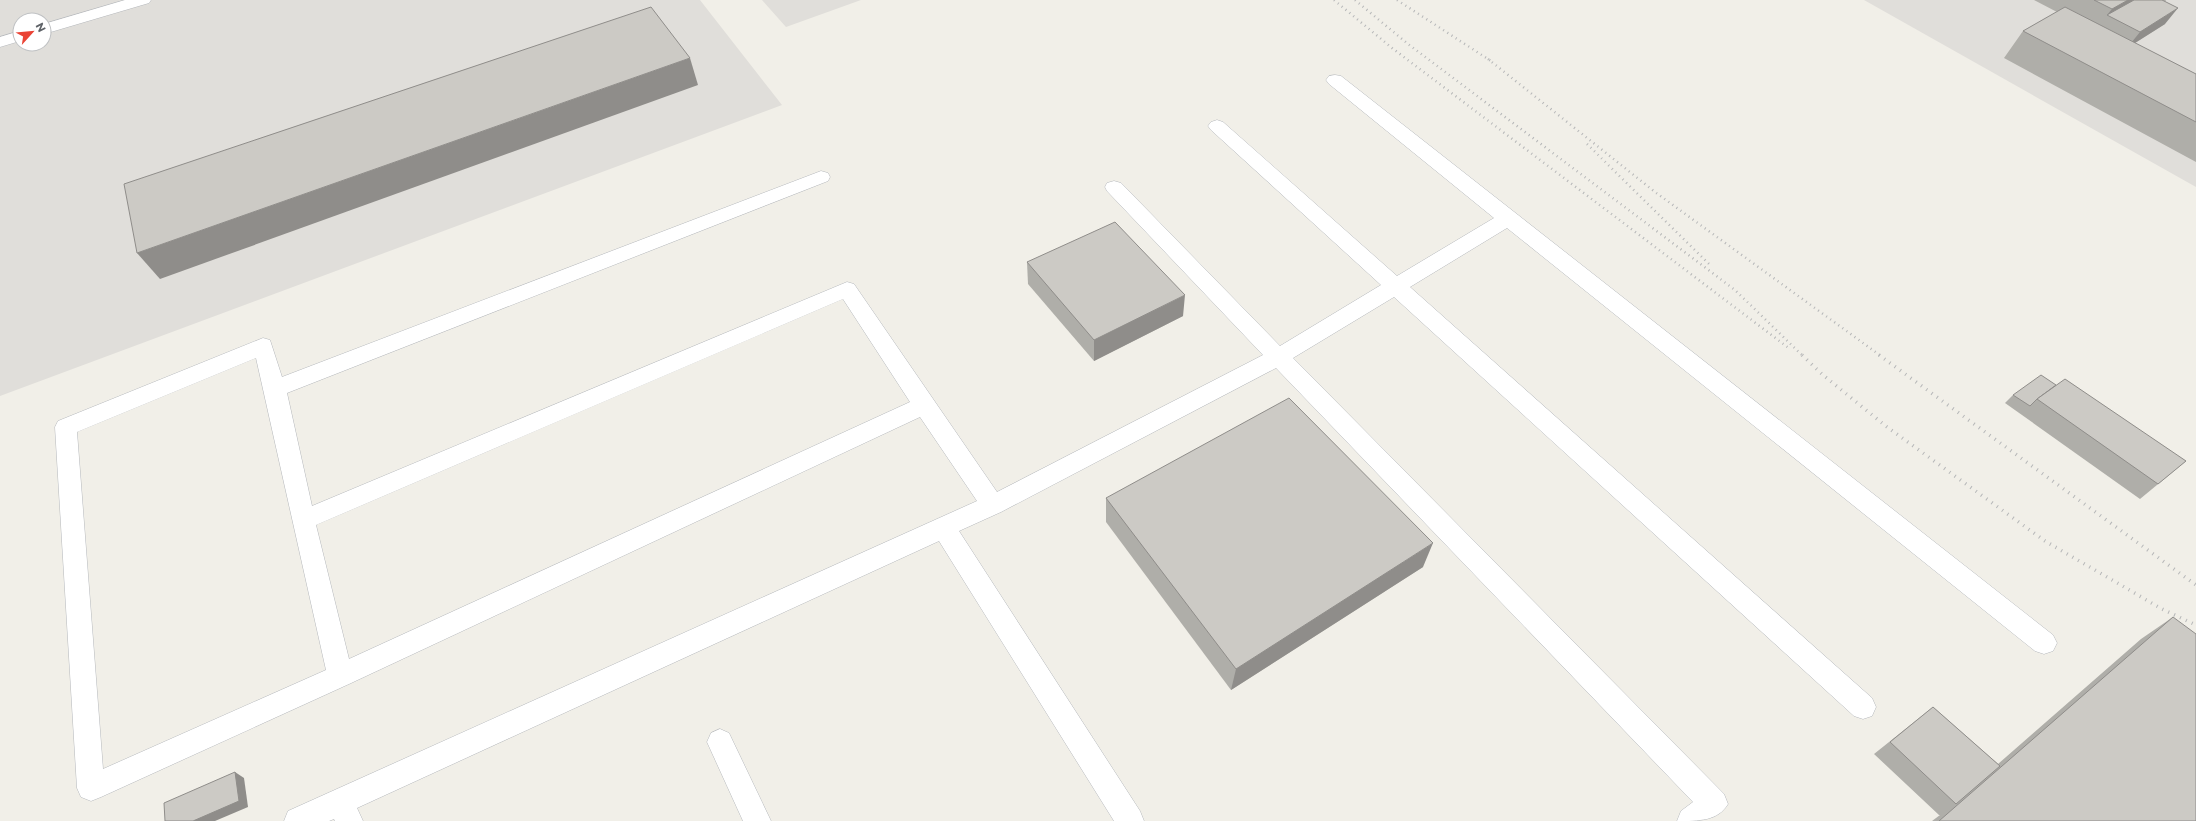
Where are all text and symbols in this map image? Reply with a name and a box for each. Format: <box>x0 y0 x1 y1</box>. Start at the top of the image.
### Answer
north arrow <box>12 12 52 52</box>
text: N <box>33 20 49 35</box>

